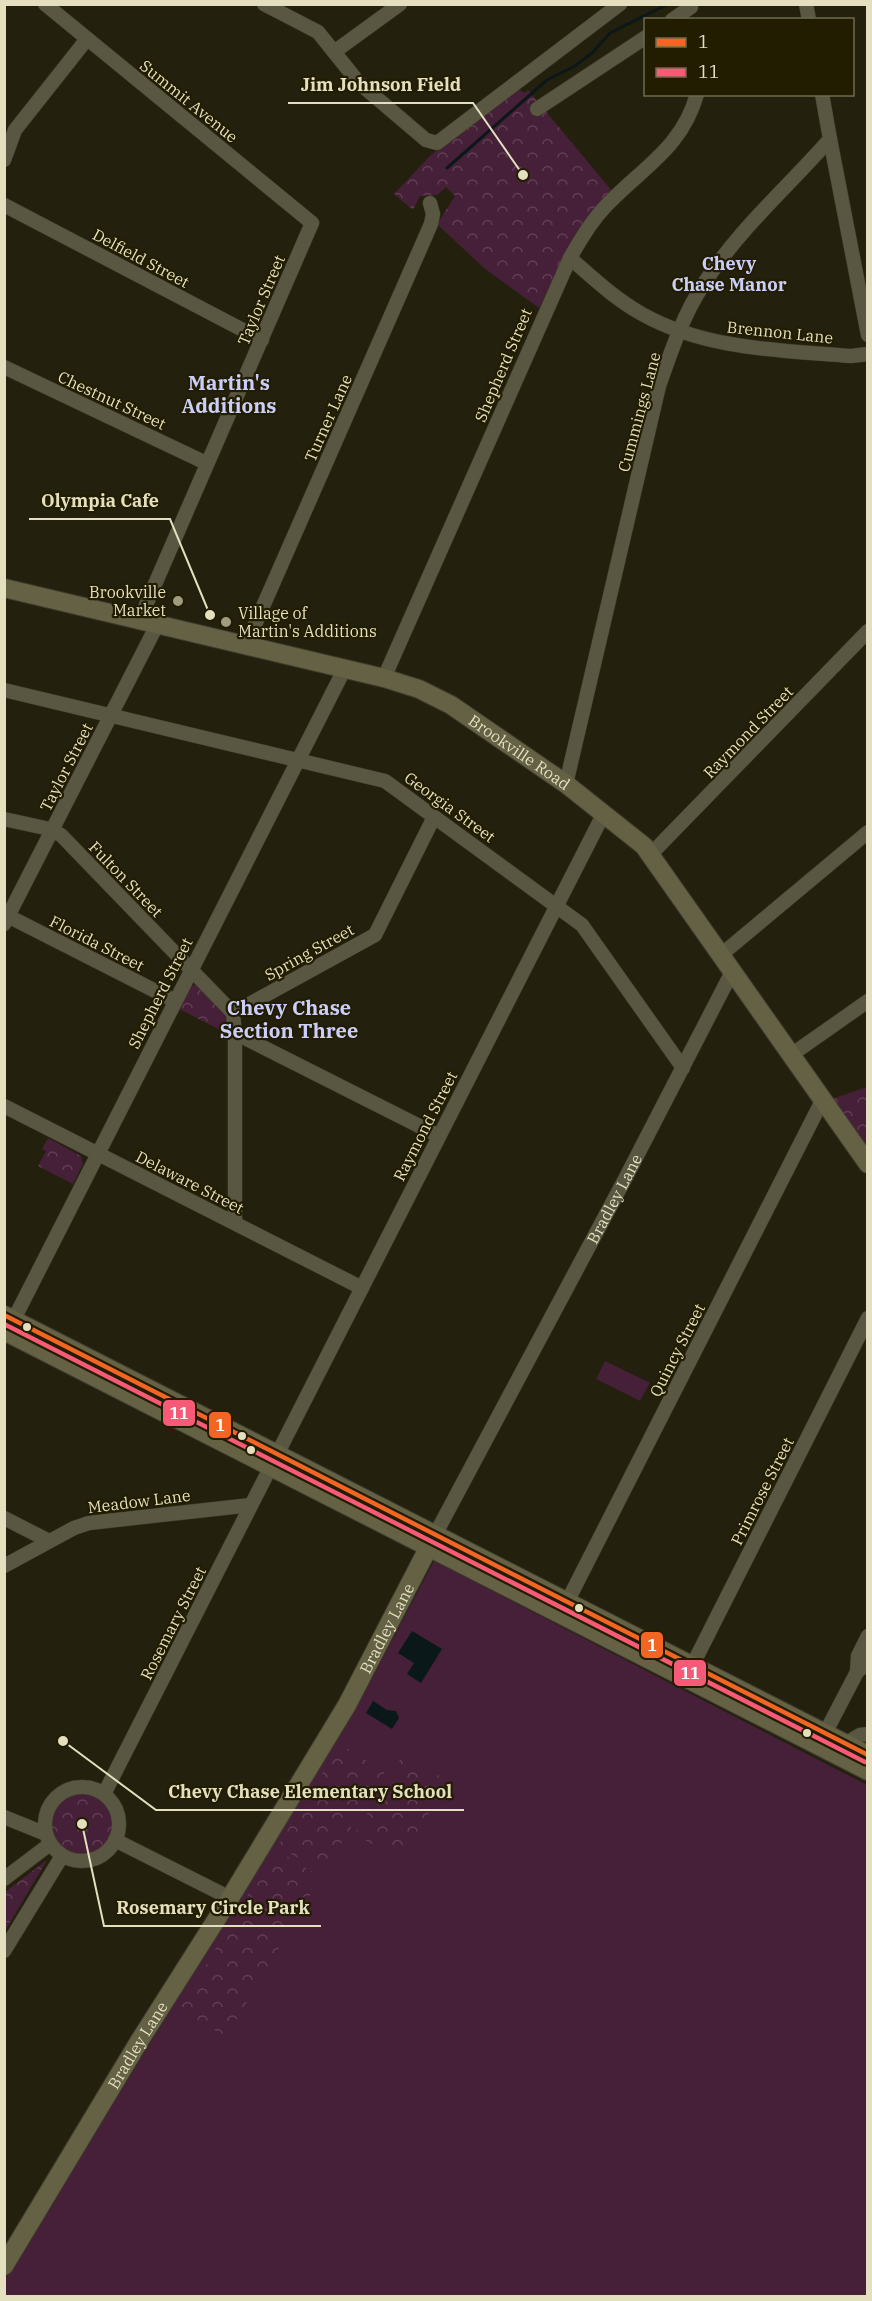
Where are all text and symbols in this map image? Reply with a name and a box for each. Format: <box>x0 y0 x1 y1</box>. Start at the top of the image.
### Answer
legend <box>644 18 854 96</box>
text: 1 <box>698 30 709 53</box>
street label: Summit Avenue <box>136 55 242 147</box>
text: 11 <box>698 60 720 83</box>
callout: Jim Johnson Field <box>288 67 473 103</box>
text: Jim Johnson Field <box>301 73 461 96</box>
street label: Delfield Street <box>89 224 193 292</box>
street label: Taylor Street <box>233 251 289 348</box>
district label: Chevy Chase Manor <box>671 252 787 296</box>
street label: Shepherd Street <box>470 305 536 425</box>
street label: Brennon Lane <box>726 316 834 348</box>
street label: Cummings Lane <box>613 350 665 474</box>
street label: Chestnut Street <box>55 366 169 434</box>
district label: Martin's Additions <box>181 369 277 419</box>
street label: Turner Lane <box>300 371 356 465</box>
callout: Olympia Cafe <box>29 483 170 519</box>
text: Olympia Cafe <box>41 489 159 512</box>
place label: Brookville Market <box>89 582 166 620</box>
marker: Brookville Market <box>171 594 185 608</box>
place label: Village of Martin's Additions <box>238 603 377 641</box>
marker: Village of Martin's Additions <box>219 615 233 629</box>
street label: Raymond Street <box>699 681 797 782</box>
street label: Brookville Road <box>465 710 574 794</box>
street label: Taylor Street <box>35 719 97 815</box>
street label: Georgia Street <box>401 767 500 847</box>
street label: Fulton Street <box>85 837 167 921</box>
street label: Florida Street <box>47 911 148 975</box>
street label: Spring Street <box>261 919 357 985</box>
street label: Shepherd Street <box>123 934 197 1052</box>
district label: Chevy Chase Section Three <box>220 994 358 1044</box>
street label: Raymond Street <box>389 1067 461 1184</box>
street label: Delaware Street <box>133 1146 248 1218</box>
street label: Bradley Lane <box>582 1150 646 1247</box>
street label: Quincy Street <box>645 1300 709 1400</box>
unlabelled marker <box>21 1321 33 1333</box>
line badge: 11 <box>162 1399 196 1427</box>
text: 11 <box>169 1403 189 1423</box>
line badge: 1 <box>208 1411 232 1439</box>
text: 1 <box>215 1415 225 1435</box>
unlabelled marker <box>236 1430 248 1442</box>
street label: Primrose Street <box>726 1433 798 1548</box>
unlabelled marker <box>245 1444 257 1456</box>
street label: Meadow Lane <box>87 1485 191 1517</box>
street label: Rosemary Street <box>136 1563 210 1683</box>
street label: Bradley Lane <box>355 1580 418 1677</box>
unlabelled marker <box>573 1602 585 1614</box>
line badge: 1 <box>640 1631 664 1659</box>
text: 1 <box>647 1635 657 1655</box>
line badge: 11 <box>673 1659 707 1687</box>
text: 11 <box>680 1663 700 1683</box>
unlabelled marker <box>801 1727 813 1739</box>
callout: Chevy Chase Elementary School <box>156 1774 464 1810</box>
text: Chevy Chase Elementary School <box>168 1780 452 1803</box>
callout: Rosemary Circle Park <box>104 1890 321 1926</box>
text: Rosemary Circle Park <box>116 1896 310 1919</box>
street label: Bradley Lane <box>103 1998 172 2092</box>

